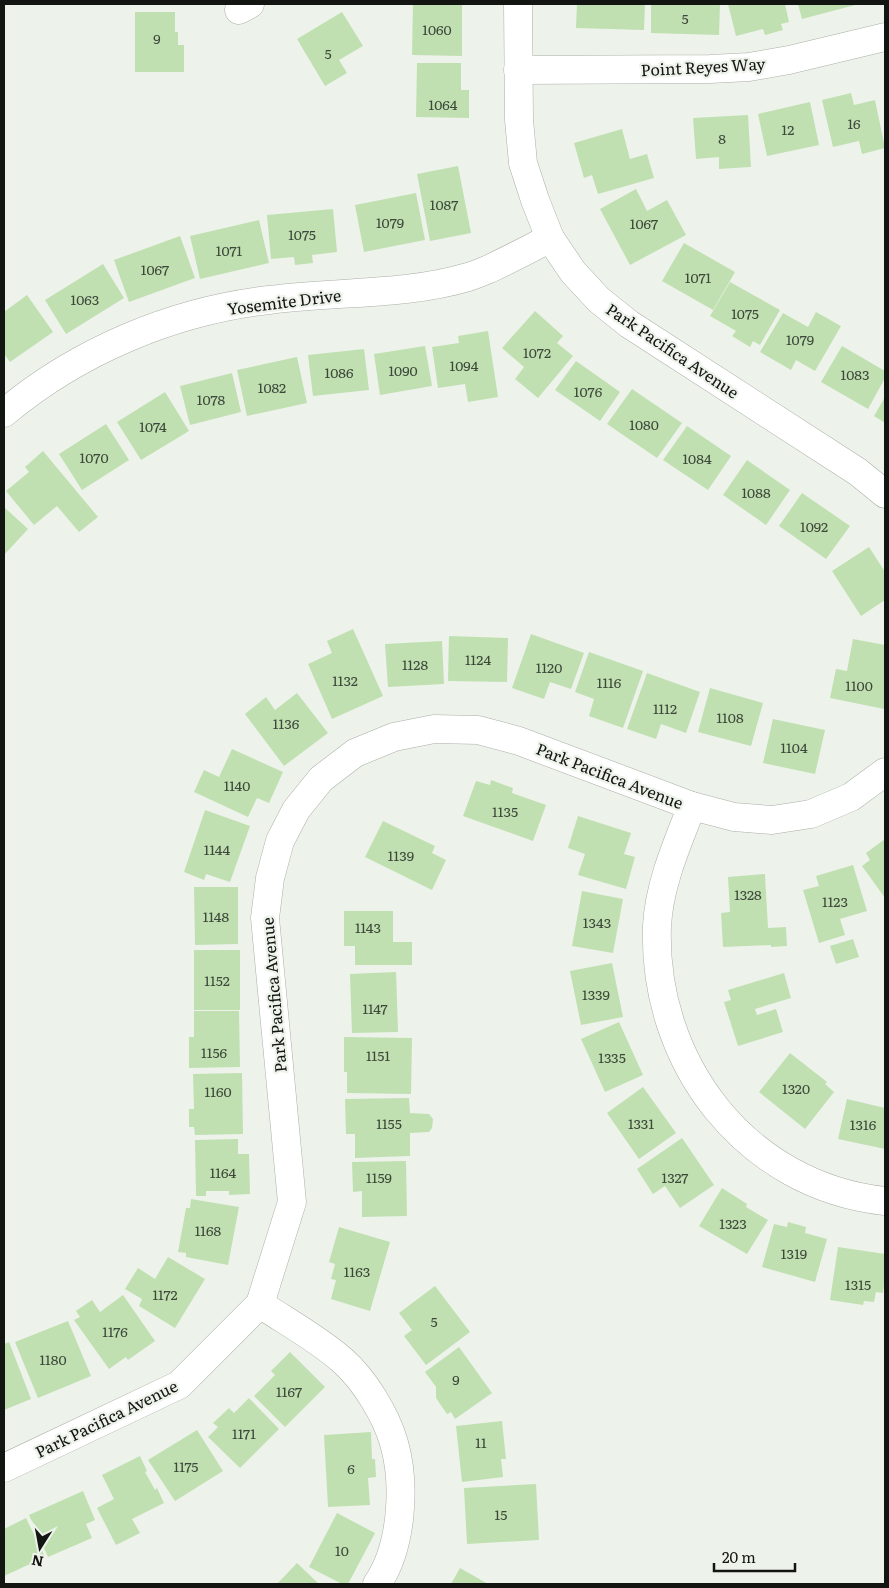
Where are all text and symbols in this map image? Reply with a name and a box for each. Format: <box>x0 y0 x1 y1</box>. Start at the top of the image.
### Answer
house number: 5 <box>681 8 689 28</box>
house number: 1060 <box>422 19 452 39</box>
house number: 9 <box>153 28 161 48</box>
house number: 5 <box>324 43 332 63</box>
street label: Point Reyes Way <box>640 51 767 81</box>
house number: 1064 <box>428 94 458 114</box>
house number: 16 <box>847 113 861 133</box>
house number: 12 <box>782 119 794 139</box>
house number: 8 <box>718 128 726 148</box>
house number: 1087 <box>430 194 458 214</box>
house number: 1079 <box>376 212 404 232</box>
house number: 1067 <box>630 213 658 233</box>
house number: 1075 <box>288 224 316 244</box>
house number: 1071 <box>216 240 243 260</box>
house number: 1067 <box>141 259 169 279</box>
house number: 1071 <box>685 267 712 287</box>
street label: Yosemite Drive <box>226 282 342 320</box>
house number: 1063 <box>71 289 99 309</box>
street label: Park Pacifica Avenue <box>602 296 744 404</box>
house number: 1075 <box>731 303 759 323</box>
house number: 1079 <box>786 329 814 349</box>
house number: 1072 <box>523 342 551 362</box>
house number: 1094 <box>450 355 479 375</box>
house number: 1090 <box>388 360 418 380</box>
house number: 1086 <box>324 362 354 382</box>
house number: 1083 <box>840 364 870 384</box>
house number: 1082 <box>258 377 286 397</box>
house number: 1076 <box>574 381 603 401</box>
house number: 1078 <box>197 389 226 409</box>
house number: 1080 <box>629 414 659 434</box>
house number: 1074 <box>139 416 167 436</box>
house number: 1070 <box>80 447 108 467</box>
house number: 1084 <box>682 448 712 468</box>
house number: 1088 <box>741 482 771 502</box>
house number: 1092 <box>800 516 828 536</box>
house number: 1124 <box>465 649 491 669</box>
house number: 1128 <box>402 654 428 674</box>
house number: 1120 <box>536 657 562 677</box>
house number: 1132 <box>332 670 358 690</box>
house number: 1116 <box>597 672 622 692</box>
house number: 1100 <box>845 675 873 695</box>
house number: 1112 <box>653 698 677 718</box>
house number: 1108 <box>716 707 744 727</box>
house number: 1136 <box>273 713 300 733</box>
street label: Park Pacifica Avenue <box>533 736 687 814</box>
house number: 1104 <box>780 737 808 757</box>
house number: 1140 <box>224 775 250 795</box>
house number: 1135 <box>492 801 518 821</box>
house number: 1144 <box>204 839 230 859</box>
house number: 1139 <box>388 845 414 865</box>
house number: 1328 <box>734 884 762 904</box>
house number: 1123 <box>822 891 848 911</box>
house number: 1148 <box>203 906 229 926</box>
house number: 1343 <box>583 912 611 932</box>
street label: Park Pacifica Avenue <box>254 916 292 1074</box>
house number: 1143 <box>355 917 381 937</box>
house number: 1152 <box>204 970 230 990</box>
house number: 1339 <box>582 984 610 1004</box>
house number: 1147 <box>362 998 388 1018</box>
house number: 1156 <box>201 1042 227 1062</box>
house number: 1151 <box>366 1045 390 1065</box>
house number: 1335 <box>598 1047 626 1067</box>
house number: 1320 <box>782 1078 810 1098</box>
house number: 1160 <box>204 1081 232 1101</box>
house number: 1155 <box>376 1113 402 1133</box>
house number: 1331 <box>628 1113 654 1133</box>
house number: 1316 <box>850 1114 877 1134</box>
house number: 1164 <box>210 1162 237 1182</box>
house number: 1159 <box>366 1167 392 1187</box>
house number: 1327 <box>662 1167 688 1187</box>
house number: 1323 <box>719 1213 747 1233</box>
house number: 1168 <box>195 1220 222 1240</box>
house number: 1319 <box>781 1243 807 1263</box>
house number: 1163 <box>344 1261 370 1281</box>
house number: 1315 <box>845 1274 871 1294</box>
house number: 1172 <box>152 1284 178 1304</box>
house number: 5 <box>430 1311 438 1331</box>
house number: 1176 <box>102 1321 128 1341</box>
house number: 1180 <box>39 1349 67 1369</box>
house number: 9 <box>452 1369 460 1389</box>
street label: Park Pacifica Avenue <box>31 1373 181 1463</box>
house number: 1167 <box>276 1381 302 1401</box>
house number: 1171 <box>232 1423 256 1443</box>
house number: 11 <box>475 1432 487 1452</box>
house number: 1175 <box>174 1456 198 1476</box>
house number: 6 <box>347 1458 355 1478</box>
house number: 15 <box>495 1504 507 1524</box>
north arrow <box>15 1523 65 1573</box>
house number: 10 <box>335 1540 349 1560</box>
scale bar <box>714 1540 795 1572</box>
text: 20 m <box>722 1545 756 1568</box>
text: N <box>29 1551 45 1573</box>

